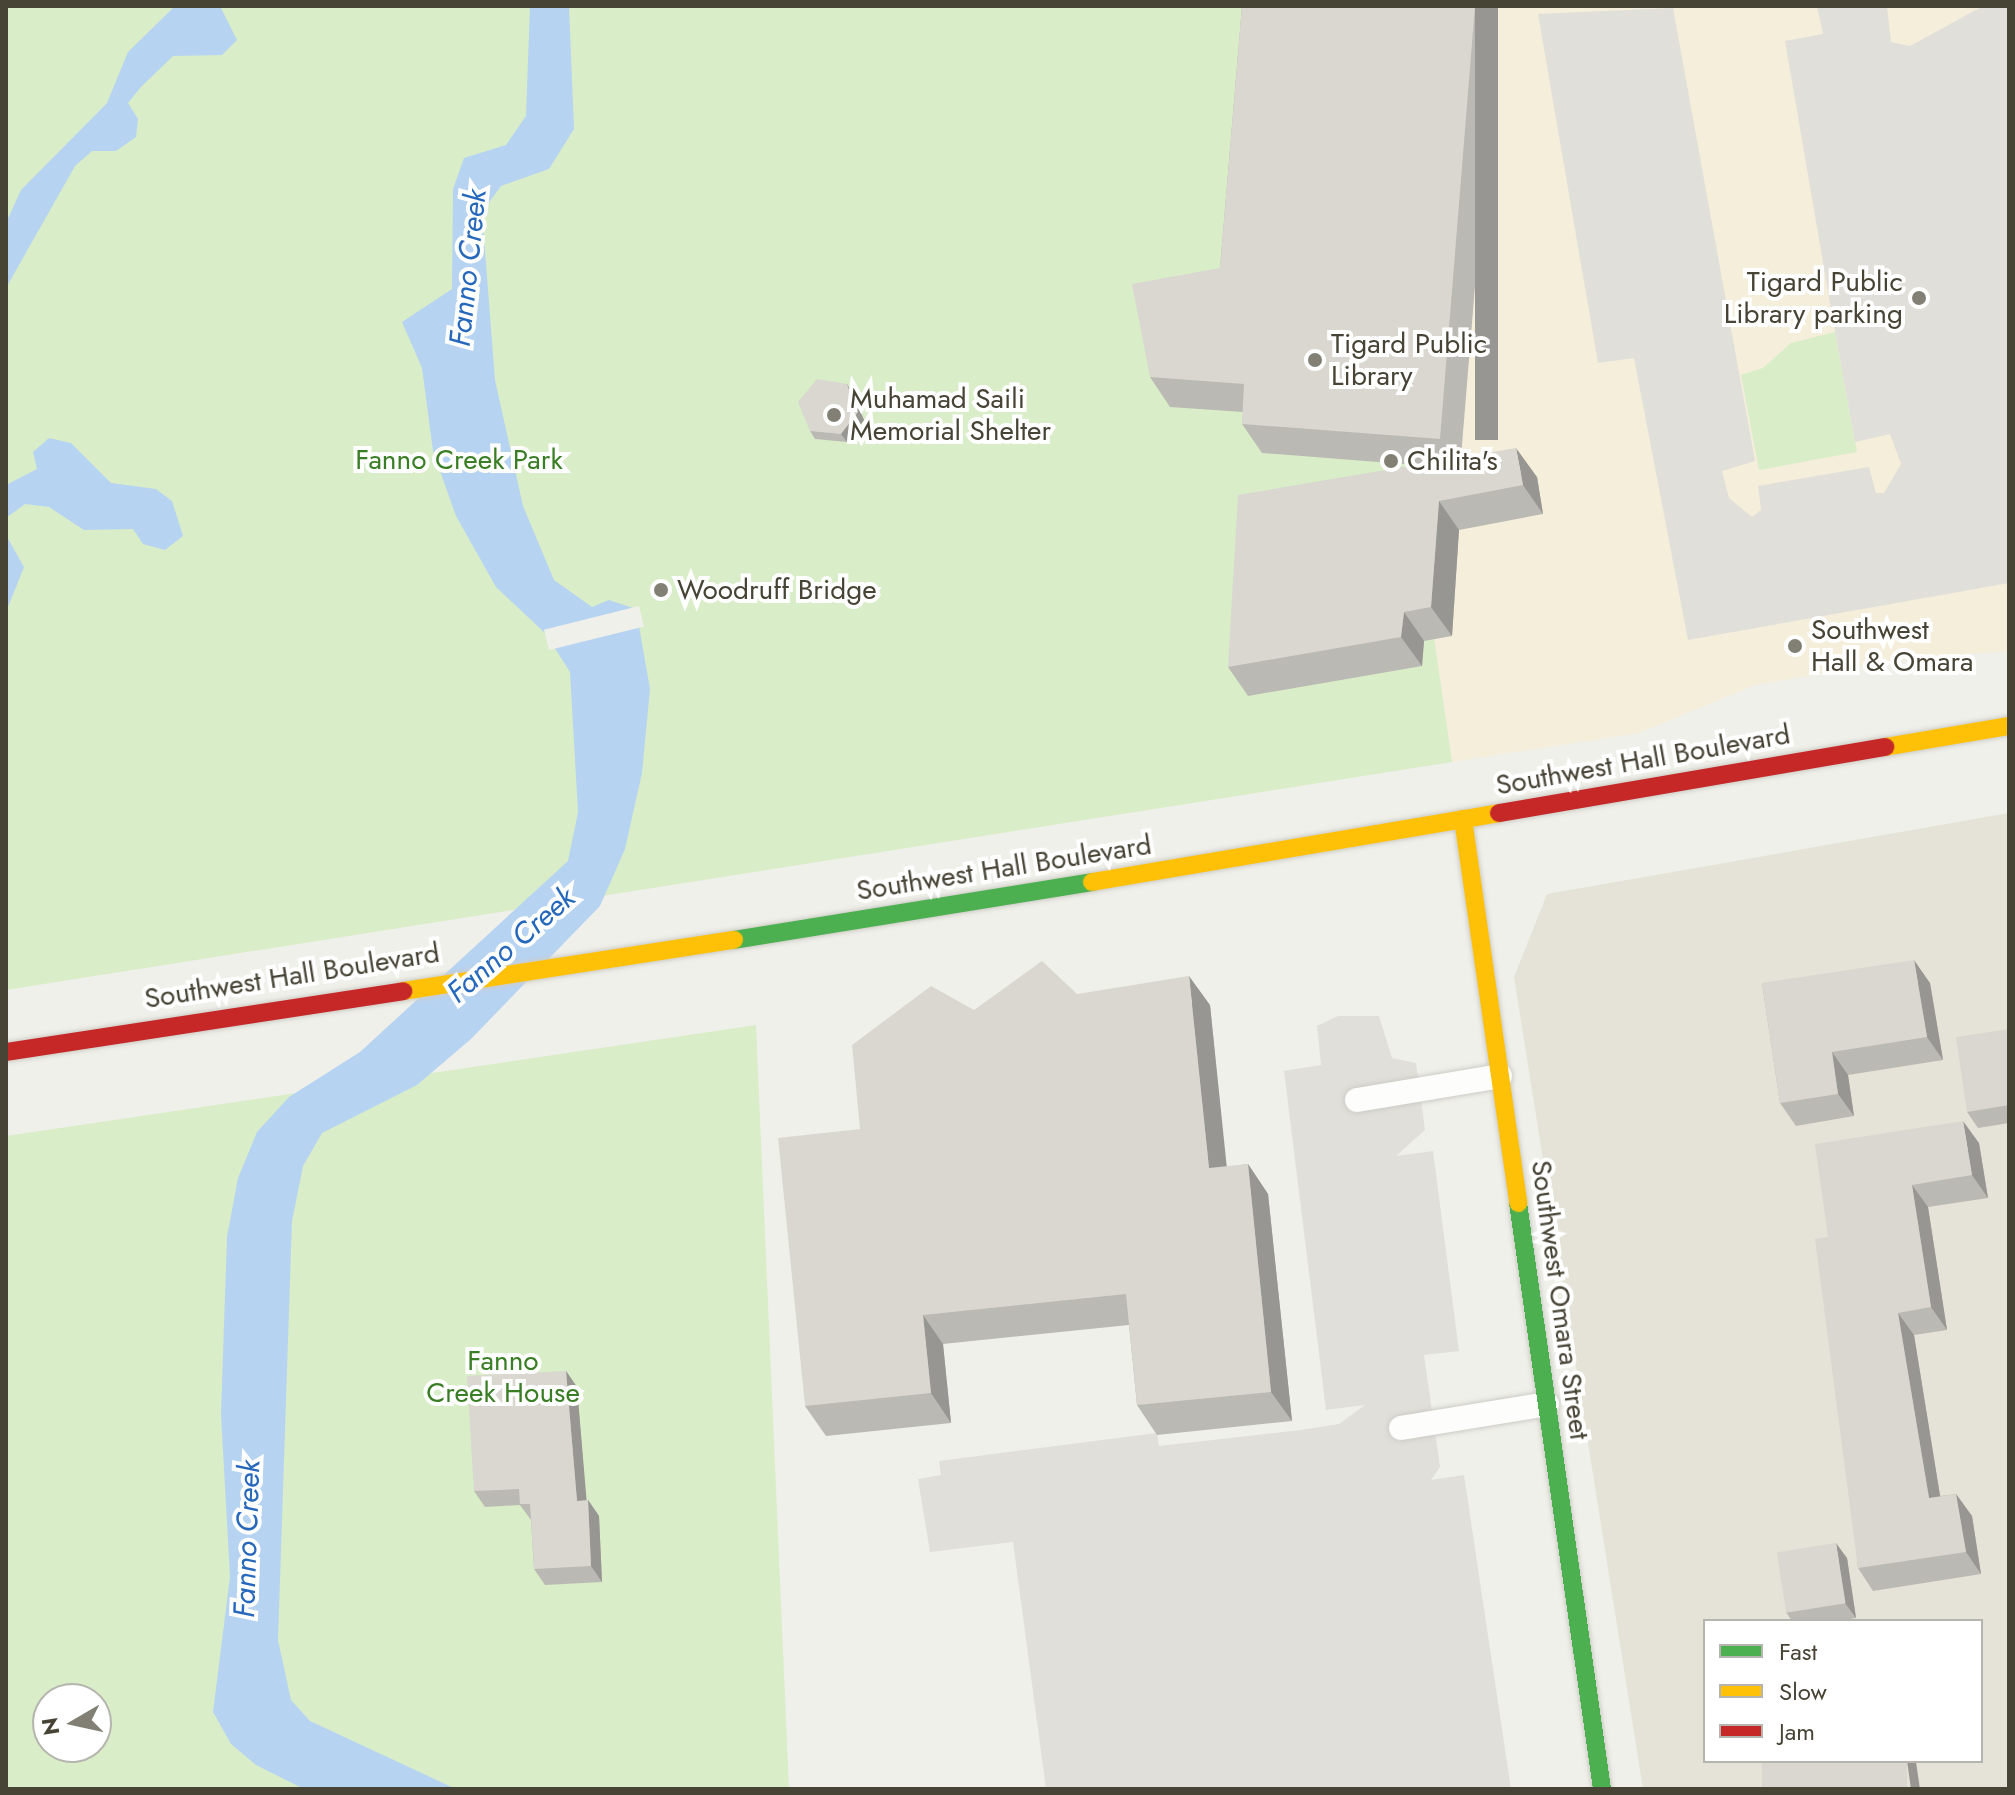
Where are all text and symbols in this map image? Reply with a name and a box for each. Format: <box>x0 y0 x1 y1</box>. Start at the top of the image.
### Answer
water label: Fanno Creek <box>442 188 494 348</box>
place label: Tigard Public Library parking <box>1724 265 1903 331</box>
marker: Tigard Public Library parking <box>1910 289 1928 307</box>
place label: Tigard Public Library <box>1331 327 1487 393</box>
marker: Tigard Public Library <box>1306 351 1324 369</box>
place label: Muhamad Saili Memorial Shelter <box>850 382 1051 448</box>
marker: Muhamad Saili Memorial Shelter <box>825 406 843 424</box>
park label: Fanno Creek Park <box>355 443 563 477</box>
place label: Chilita's <box>1407 444 1498 478</box>
marker: Chilita's <box>1382 452 1400 470</box>
place label: Woodruff Bridge <box>677 573 877 607</box>
marker: Woodruff Bridge <box>652 581 670 599</box>
place label: Southwest Hall & Omara <box>1811 613 1974 679</box>
marker: Southwest Hall & Omara <box>1786 637 1804 655</box>
street label: Southwest Hall Boulevard <box>1493 718 1793 802</box>
street label: Southwest Hall Boulevard <box>854 828 1154 908</box>
water label: Fanno Creek <box>440 880 582 1010</box>
street label: Southwest Hall Boulevard <box>142 936 442 1016</box>
street label: Southwest Omara Street <box>1524 1158 1596 1442</box>
park label: Fanno Creek House <box>426 1344 580 1410</box>
water label: Fanno Creek <box>226 1459 268 1619</box>
legend <box>1703 1619 1983 1763</box>
text: Fast <box>1779 1634 1817 1669</box>
text: Slow <box>1779 1674 1827 1709</box>
north arrow <box>32 1683 112 1763</box>
text: Jam <box>1779 1714 1815 1749</box>
text: N <box>33 1715 67 1738</box>

